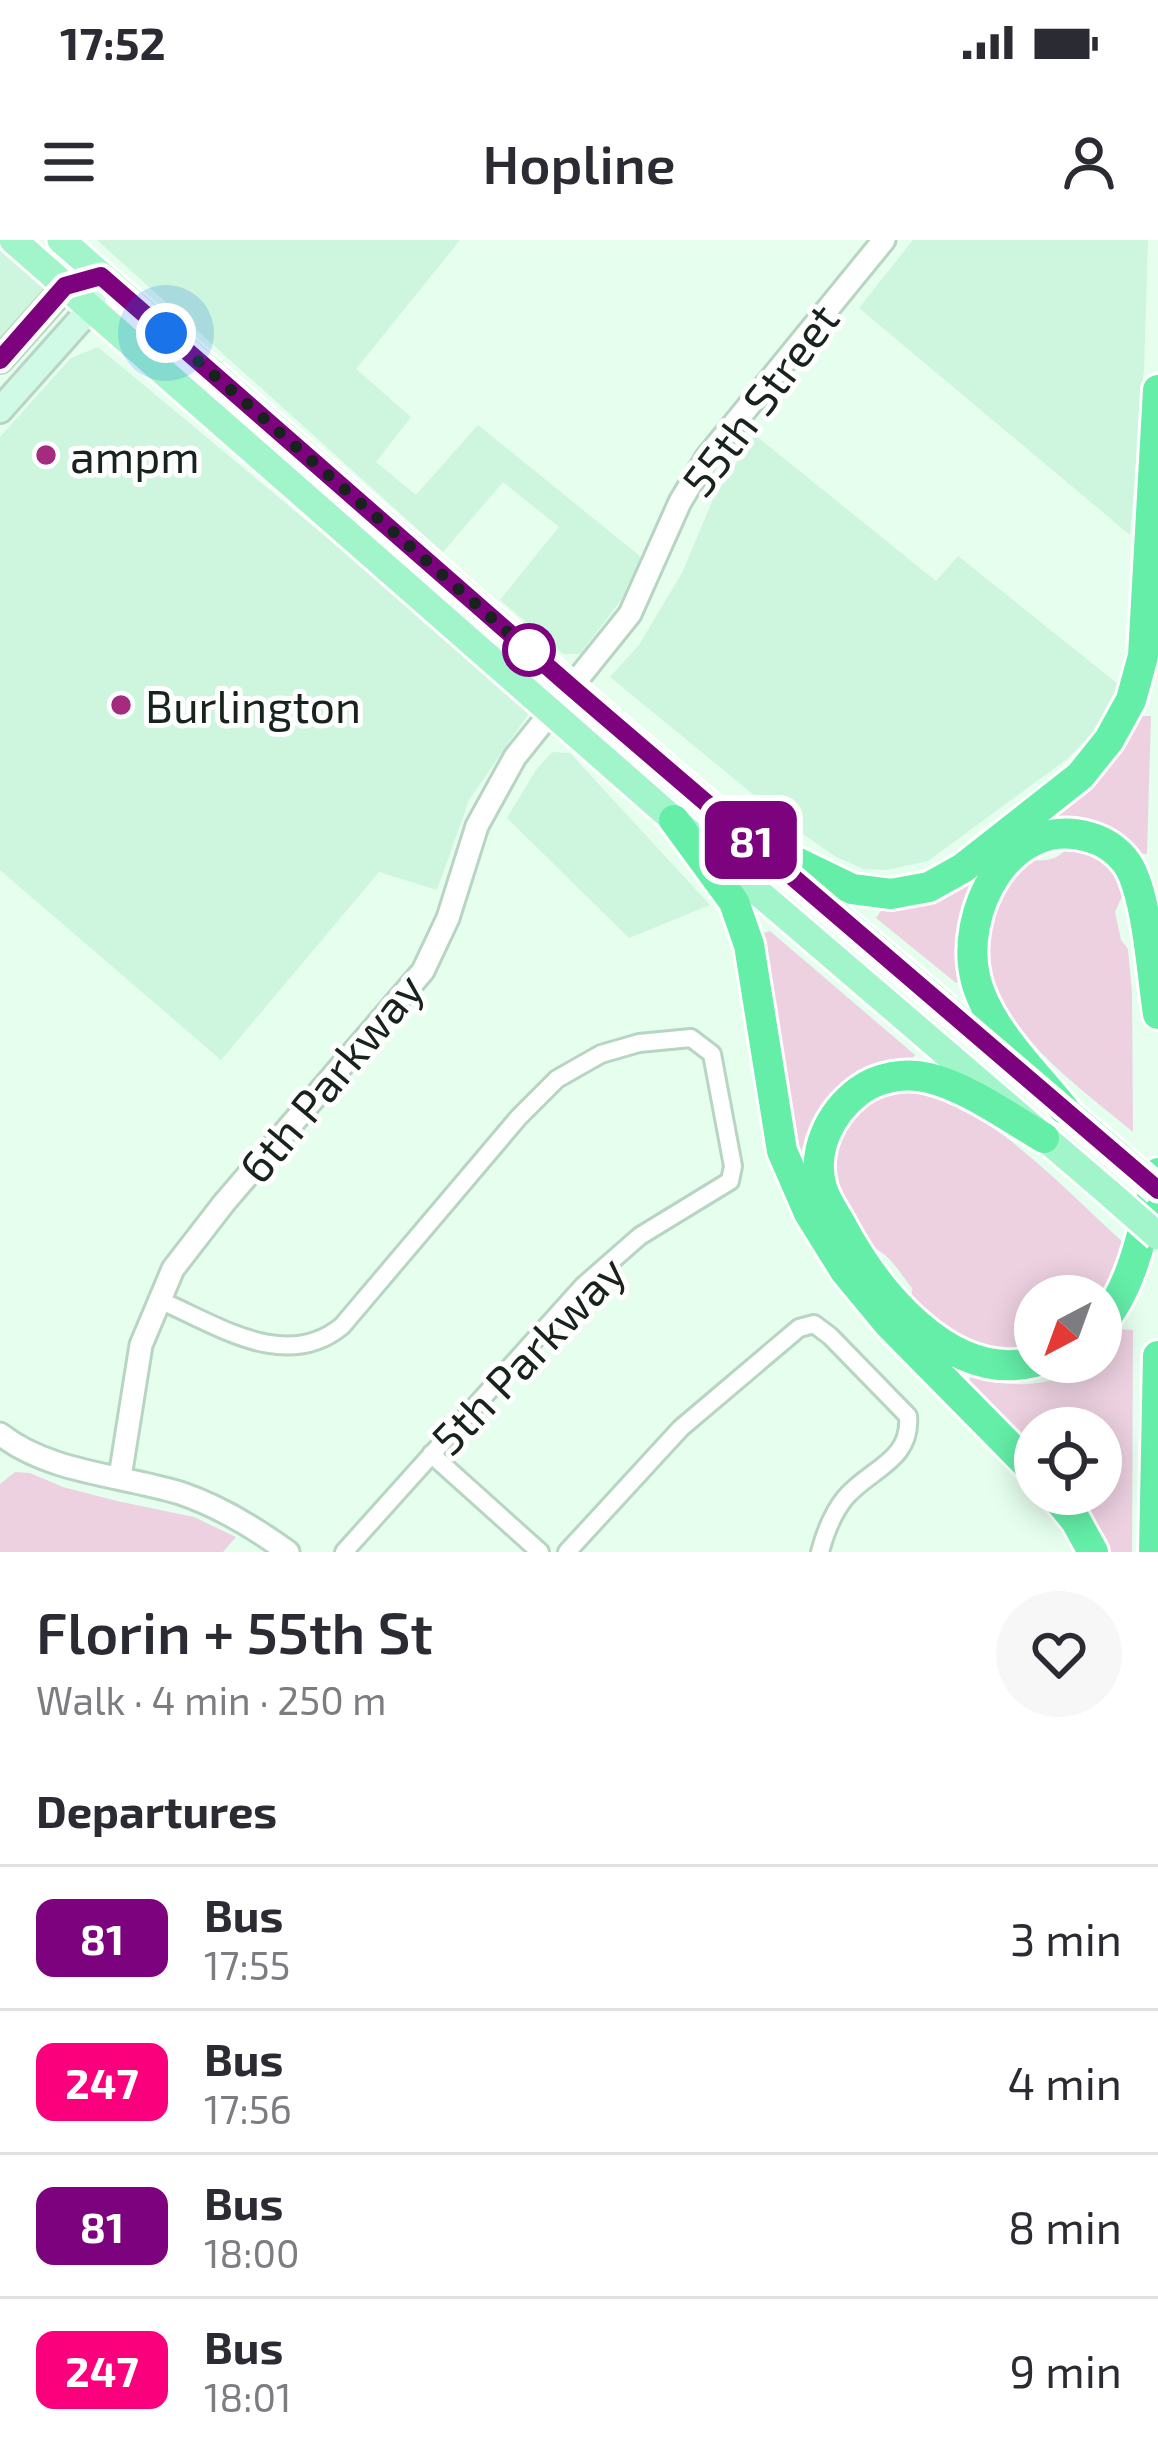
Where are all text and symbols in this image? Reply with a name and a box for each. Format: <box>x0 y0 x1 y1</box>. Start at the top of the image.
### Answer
text: 17:52 <box>60 15 166 69</box>
icon: menu <box>36 129 102 195</box>
icon: person <box>1056 129 1122 195</box>
text: Hopline <box>482 130 676 195</box>
street label: 55th Street <box>669 292 849 506</box>
your location <box>136 303 196 363</box>
place label: ampm <box>70 428 200 482</box>
marker: ampm <box>33 442 59 468</box>
unlabelled marker <box>504 625 554 675</box>
place label: Burlington <box>145 678 361 732</box>
marker: Burlington <box>108 692 134 718</box>
line badge: 81 <box>697 801 805 879</box>
text: 81 <box>729 815 773 865</box>
street label: 6th Parkway <box>227 961 433 1193</box>
street label: 5th Parkway <box>419 1244 635 1464</box>
north arrow <box>1014 1275 1122 1383</box>
map controls <box>1014 1275 1122 1515</box>
button: locate <box>1014 1407 1122 1515</box>
button: heart <box>996 1591 1122 1717</box>
text: Florin + 55th St <box>36 1597 433 1665</box>
text: Walk · 4 min · 250 m <box>36 1676 387 1723</box>
text: Departures <box>36 1783 277 1837</box>
text: Bus <box>204 1887 283 1941</box>
text: 3 min <box>1010 1911 1122 1965</box>
text: 81 <box>80 1913 124 1963</box>
text: 17:55 <box>204 1941 291 1988</box>
text: Bus <box>204 2031 283 2085</box>
text: 4 min <box>1008 2055 1122 2109</box>
text: 247 <box>65 2057 139 2107</box>
text: 17:56 <box>204 2085 292 2132</box>
text: Bus <box>204 2175 283 2229</box>
text: 8 min <box>1008 2199 1122 2253</box>
text: 81 <box>80 2201 124 2251</box>
text: 18:00 <box>204 2229 299 2276</box>
text: Bus <box>204 2319 283 2373</box>
text: 9 min <box>1009 2343 1122 2397</box>
text: 247 <box>65 2345 139 2395</box>
text: 18:01 <box>204 2373 291 2420</box>

